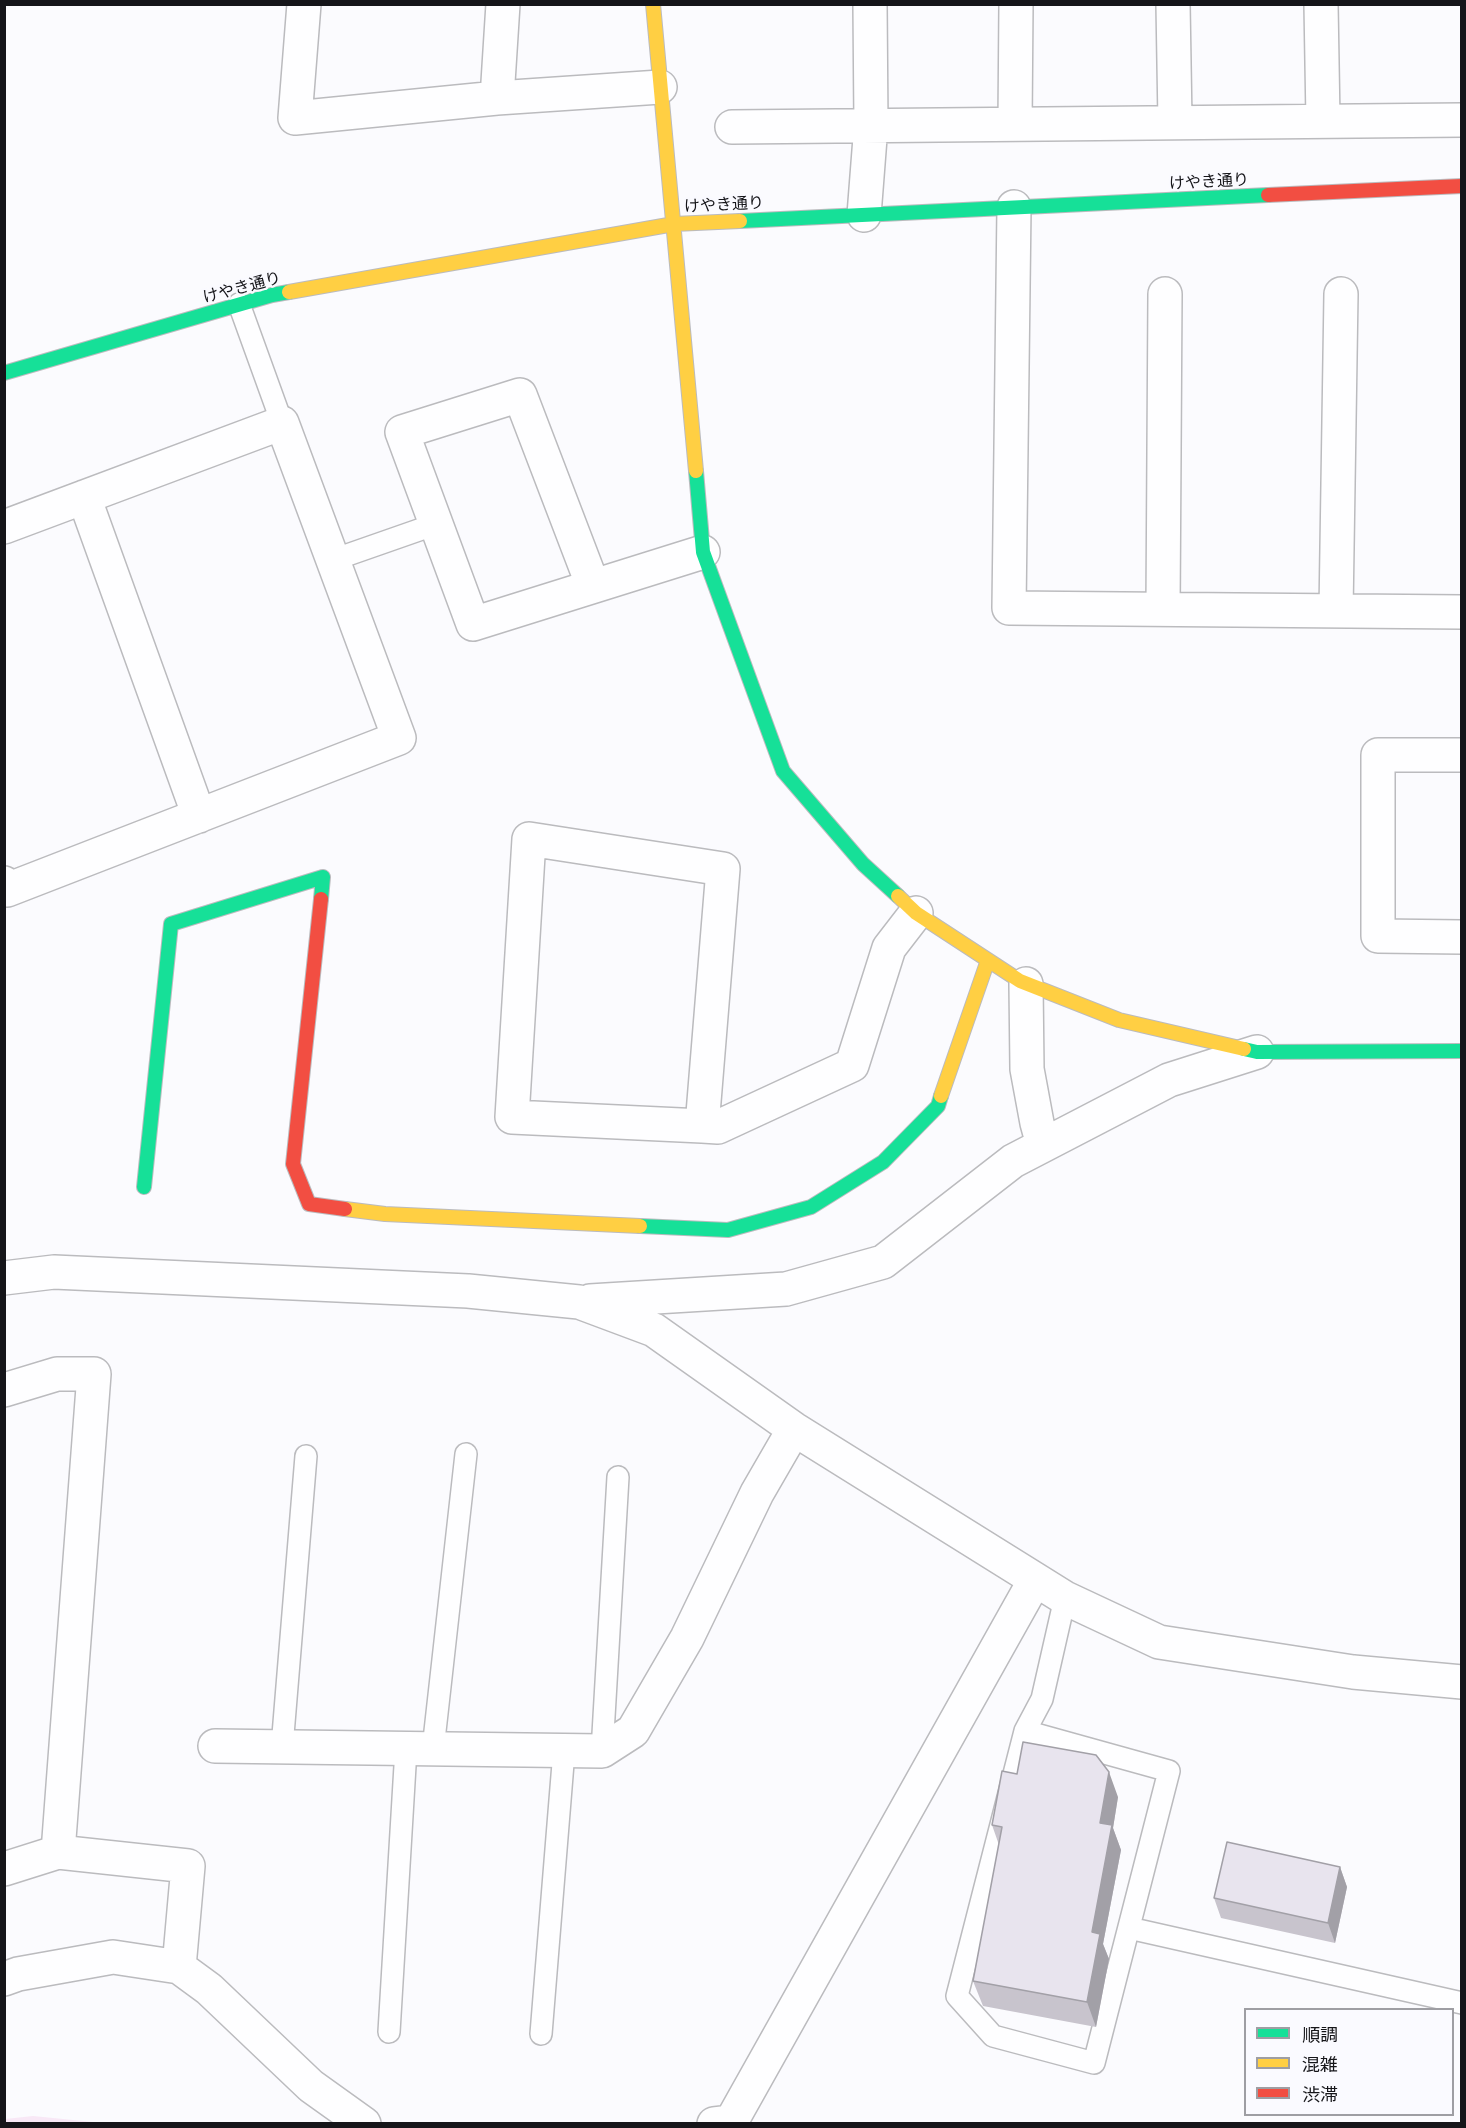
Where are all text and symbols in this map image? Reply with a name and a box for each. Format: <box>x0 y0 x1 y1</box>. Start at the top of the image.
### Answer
street label: けやき通り <box>1169 170 1249 194</box>
street label: けやき通り <box>684 193 764 217</box>
street label: けやき通り <box>201 268 283 308</box>
legend <box>1244 2008 1454 2116</box>
text: 順調 <box>1302 2024 1338 2045</box>
text: 混雑 <box>1302 2054 1338 2075</box>
text: 渋滞 <box>1302 2084 1338 2105</box>

